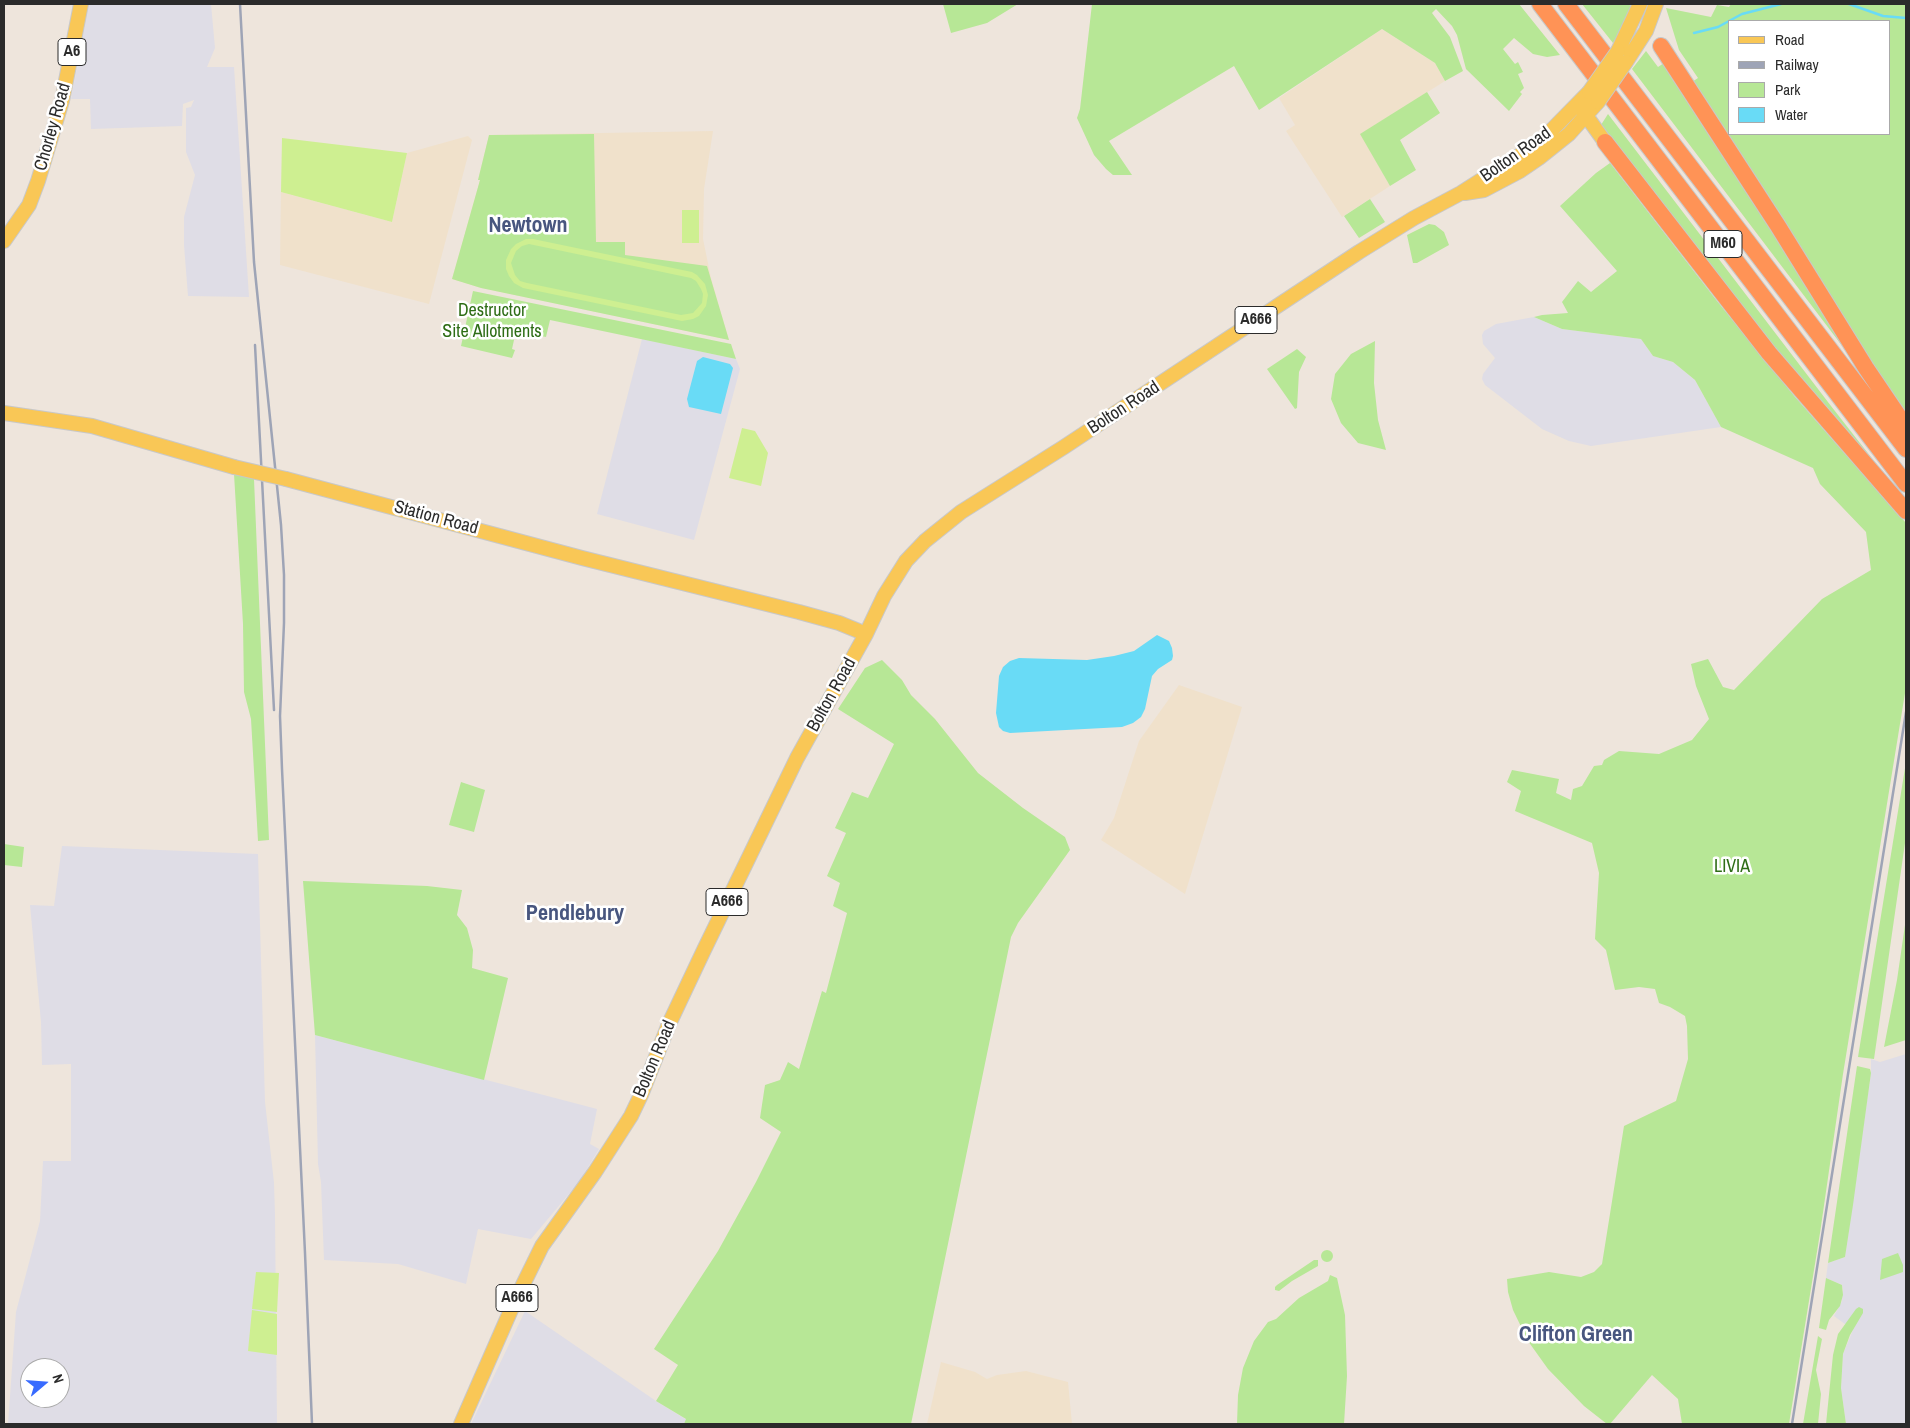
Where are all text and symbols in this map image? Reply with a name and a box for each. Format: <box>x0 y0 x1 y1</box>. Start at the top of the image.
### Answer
legend <box>1728 20 1890 135</box>
text: Road <box>1775 29 1804 50</box>
road number: A6 <box>58 38 86 66</box>
text: Railway <box>1775 54 1819 75</box>
text: Park <box>1775 79 1800 100</box>
street label: Chorley Road <box>30 81 76 173</box>
text: Water <box>1775 104 1807 125</box>
street label: Bolton Road <box>1477 123 1555 187</box>
district label: Newtown <box>488 213 568 239</box>
road number: M60 <box>1704 230 1742 258</box>
park label: Destructor Site Allotments <box>442 300 542 342</box>
road number: A666 <box>1235 306 1277 334</box>
street label: Bolton Road <box>1084 377 1164 439</box>
street label: Station Road <box>392 496 480 540</box>
street label: Bolton Road <box>803 654 861 736</box>
park label: LIVIA <box>1714 856 1750 878</box>
road number: A666 <box>706 889 748 916</box>
district label: Pendlebury <box>526 901 624 927</box>
street label: Bolton Road <box>629 1017 681 1101</box>
road number: A666 <box>496 1285 538 1312</box>
district label: Clifton Green <box>1519 1322 1633 1348</box>
north arrow <box>20 1358 70 1408</box>
text: N <box>48 1372 68 1385</box>

